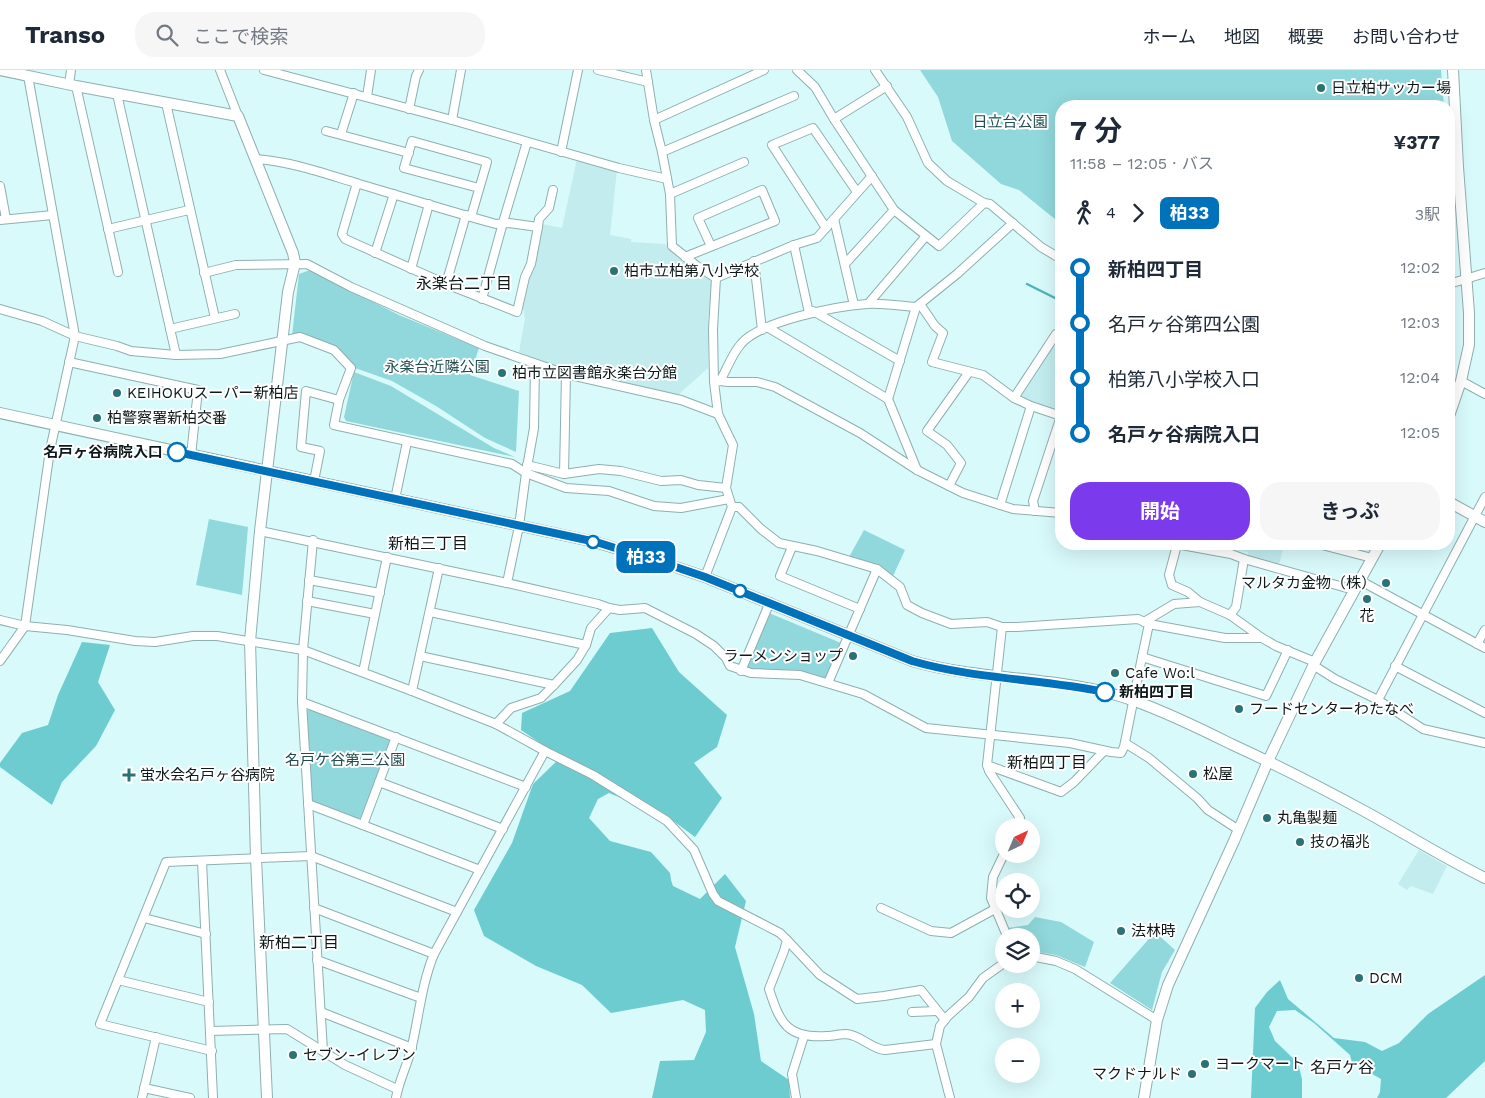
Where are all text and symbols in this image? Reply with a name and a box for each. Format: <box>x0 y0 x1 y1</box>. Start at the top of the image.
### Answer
search box <box>135 12 485 57</box>
text: Transo <box>25 21 105 49</box>
icon: search <box>153 21 181 49</box>
text: ここで検索 <box>193 25 288 48</box>
text: ホーム <box>1143 26 1196 47</box>
text: 地図 <box>1224 26 1260 47</box>
text: 概要 <box>1288 26 1324 47</box>
text: お問い合わせ <box>1352 26 1460 47</box>
place label: 日立柏サッカー場 <box>1331 79 1451 97</box>
marker: 日立柏サッカー場 <box>1315 82 1327 94</box>
park label: 日立台公園 <box>972 113 1048 131</box>
text: 7 分 <box>1070 114 1122 147</box>
text: ¥377 <box>1394 131 1440 154</box>
text: 11:58 – 12:05 · バス <box>1070 154 1214 173</box>
icon: walk <box>1070 199 1098 227</box>
icon: forward <box>1124 199 1152 227</box>
text: 柏33 <box>1170 202 1209 223</box>
text: 4 <box>1106 203 1116 222</box>
text: 3駅 <box>1415 205 1440 224</box>
text: 新柏四丁目 <box>1108 258 1203 281</box>
text: 12:02 <box>1400 258 1440 277</box>
place label: 柏市立柏第八小学校 <box>624 262 759 280</box>
marker: 柏市立柏第八小学校 <box>608 265 620 277</box>
district label: 永楽台二丁目 <box>416 274 512 293</box>
text: 名戸ヶ谷第四公園 <box>1108 313 1260 336</box>
text: 12:03 <box>1401 313 1440 332</box>
park label: 永楽台近隣公園 <box>384 358 490 376</box>
place label: 柏市立図書館永楽台分館 <box>512 364 677 382</box>
marker: 柏市立図書館永楽台分館 <box>496 367 508 379</box>
text: 柏第八小学校入口 <box>1108 368 1260 391</box>
text: 12:04 <box>1400 368 1440 387</box>
place label: KEIHOKUスーパー新柏店 <box>127 384 298 402</box>
marker: KEIHOKUスーパー新柏店 <box>111 387 123 399</box>
place label: 柏警察署新柏交番 <box>107 409 227 427</box>
marker: 柏警察署新柏交番 <box>91 412 103 424</box>
text: 名戸ヶ谷病院入口 <box>1108 423 1260 446</box>
text: 12:05 <box>1400 423 1440 442</box>
marker: 名戸ヶ谷病院入口 <box>167 442 187 462</box>
place label: 名戸ヶ谷病院入口 <box>43 443 163 461</box>
button: 開始 <box>1070 482 1250 540</box>
button: きっぷ <box>1260 482 1440 540</box>
district label: 新柏三丁目 <box>388 534 468 553</box>
unlabelled marker <box>586 535 600 549</box>
line badge: 柏33 <box>617 541 675 573</box>
text: 柏33 <box>626 546 666 567</box>
place label: マルタカ金物（株） <box>1241 574 1376 592</box>
marker: マルタカ金物（株） <box>1380 577 1392 589</box>
unlabelled marker <box>733 584 747 598</box>
marker: 花 <box>1361 593 1373 605</box>
place label: 花 <box>1359 607 1375 625</box>
place label: ラーメンショップ <box>724 647 843 665</box>
marker: ラーメンショップ <box>847 650 859 662</box>
place label: Cafe Wo:l <box>1125 664 1195 682</box>
marker: Cafe Wo:l <box>1109 667 1121 679</box>
marker: 新柏四丁目 <box>1095 682 1115 702</box>
place label: 新柏四丁目 <box>1119 683 1194 701</box>
place label: フードセンターわたなべ <box>1249 700 1414 718</box>
marker: フードセンターわたなべ <box>1233 703 1245 715</box>
park label: 名戸ケ谷第三公園 <box>285 751 405 769</box>
district label: 新柏四丁目 <box>1007 753 1087 772</box>
place label: 松屋 <box>1203 765 1233 783</box>
place label: 蛍水会名戸ヶ谷病院 <box>140 766 275 784</box>
marker: 蛍水会名戸ヶ谷病院 <box>122 768 136 782</box>
marker: 松屋 <box>1187 768 1199 780</box>
place label: 丸亀製麺 <box>1277 809 1337 827</box>
marker: 丸亀製麺 <box>1261 812 1273 824</box>
north arrow <box>995 818 1040 862</box>
map controls <box>995 818 1040 1083</box>
place label: 技の福兆 <box>1310 833 1370 851</box>
marker: 技の福兆 <box>1294 836 1306 848</box>
button: locate <box>995 873 1040 918</box>
place label: 法林時 <box>1131 922 1176 940</box>
marker: 法林時 <box>1115 925 1127 937</box>
button: layers <box>995 928 1040 973</box>
district label: 新柏二丁目 <box>259 933 339 952</box>
place label: DCM <box>1369 969 1403 987</box>
marker: DCM <box>1353 972 1365 984</box>
button: + <box>995 983 1040 1028</box>
button: − <box>995 1038 1040 1083</box>
place label: セブン-イレブン <box>303 1046 416 1064</box>
marker: セブン-イレブン <box>287 1049 299 1061</box>
place label: ヨークマート <box>1215 1055 1305 1073</box>
marker: ヨークマート <box>1199 1058 1211 1070</box>
district label: 名戸ケ谷 <box>1310 1058 1374 1077</box>
place label: マクドナルド <box>1092 1065 1182 1083</box>
marker: マクドナルド <box>1186 1068 1198 1080</box>

